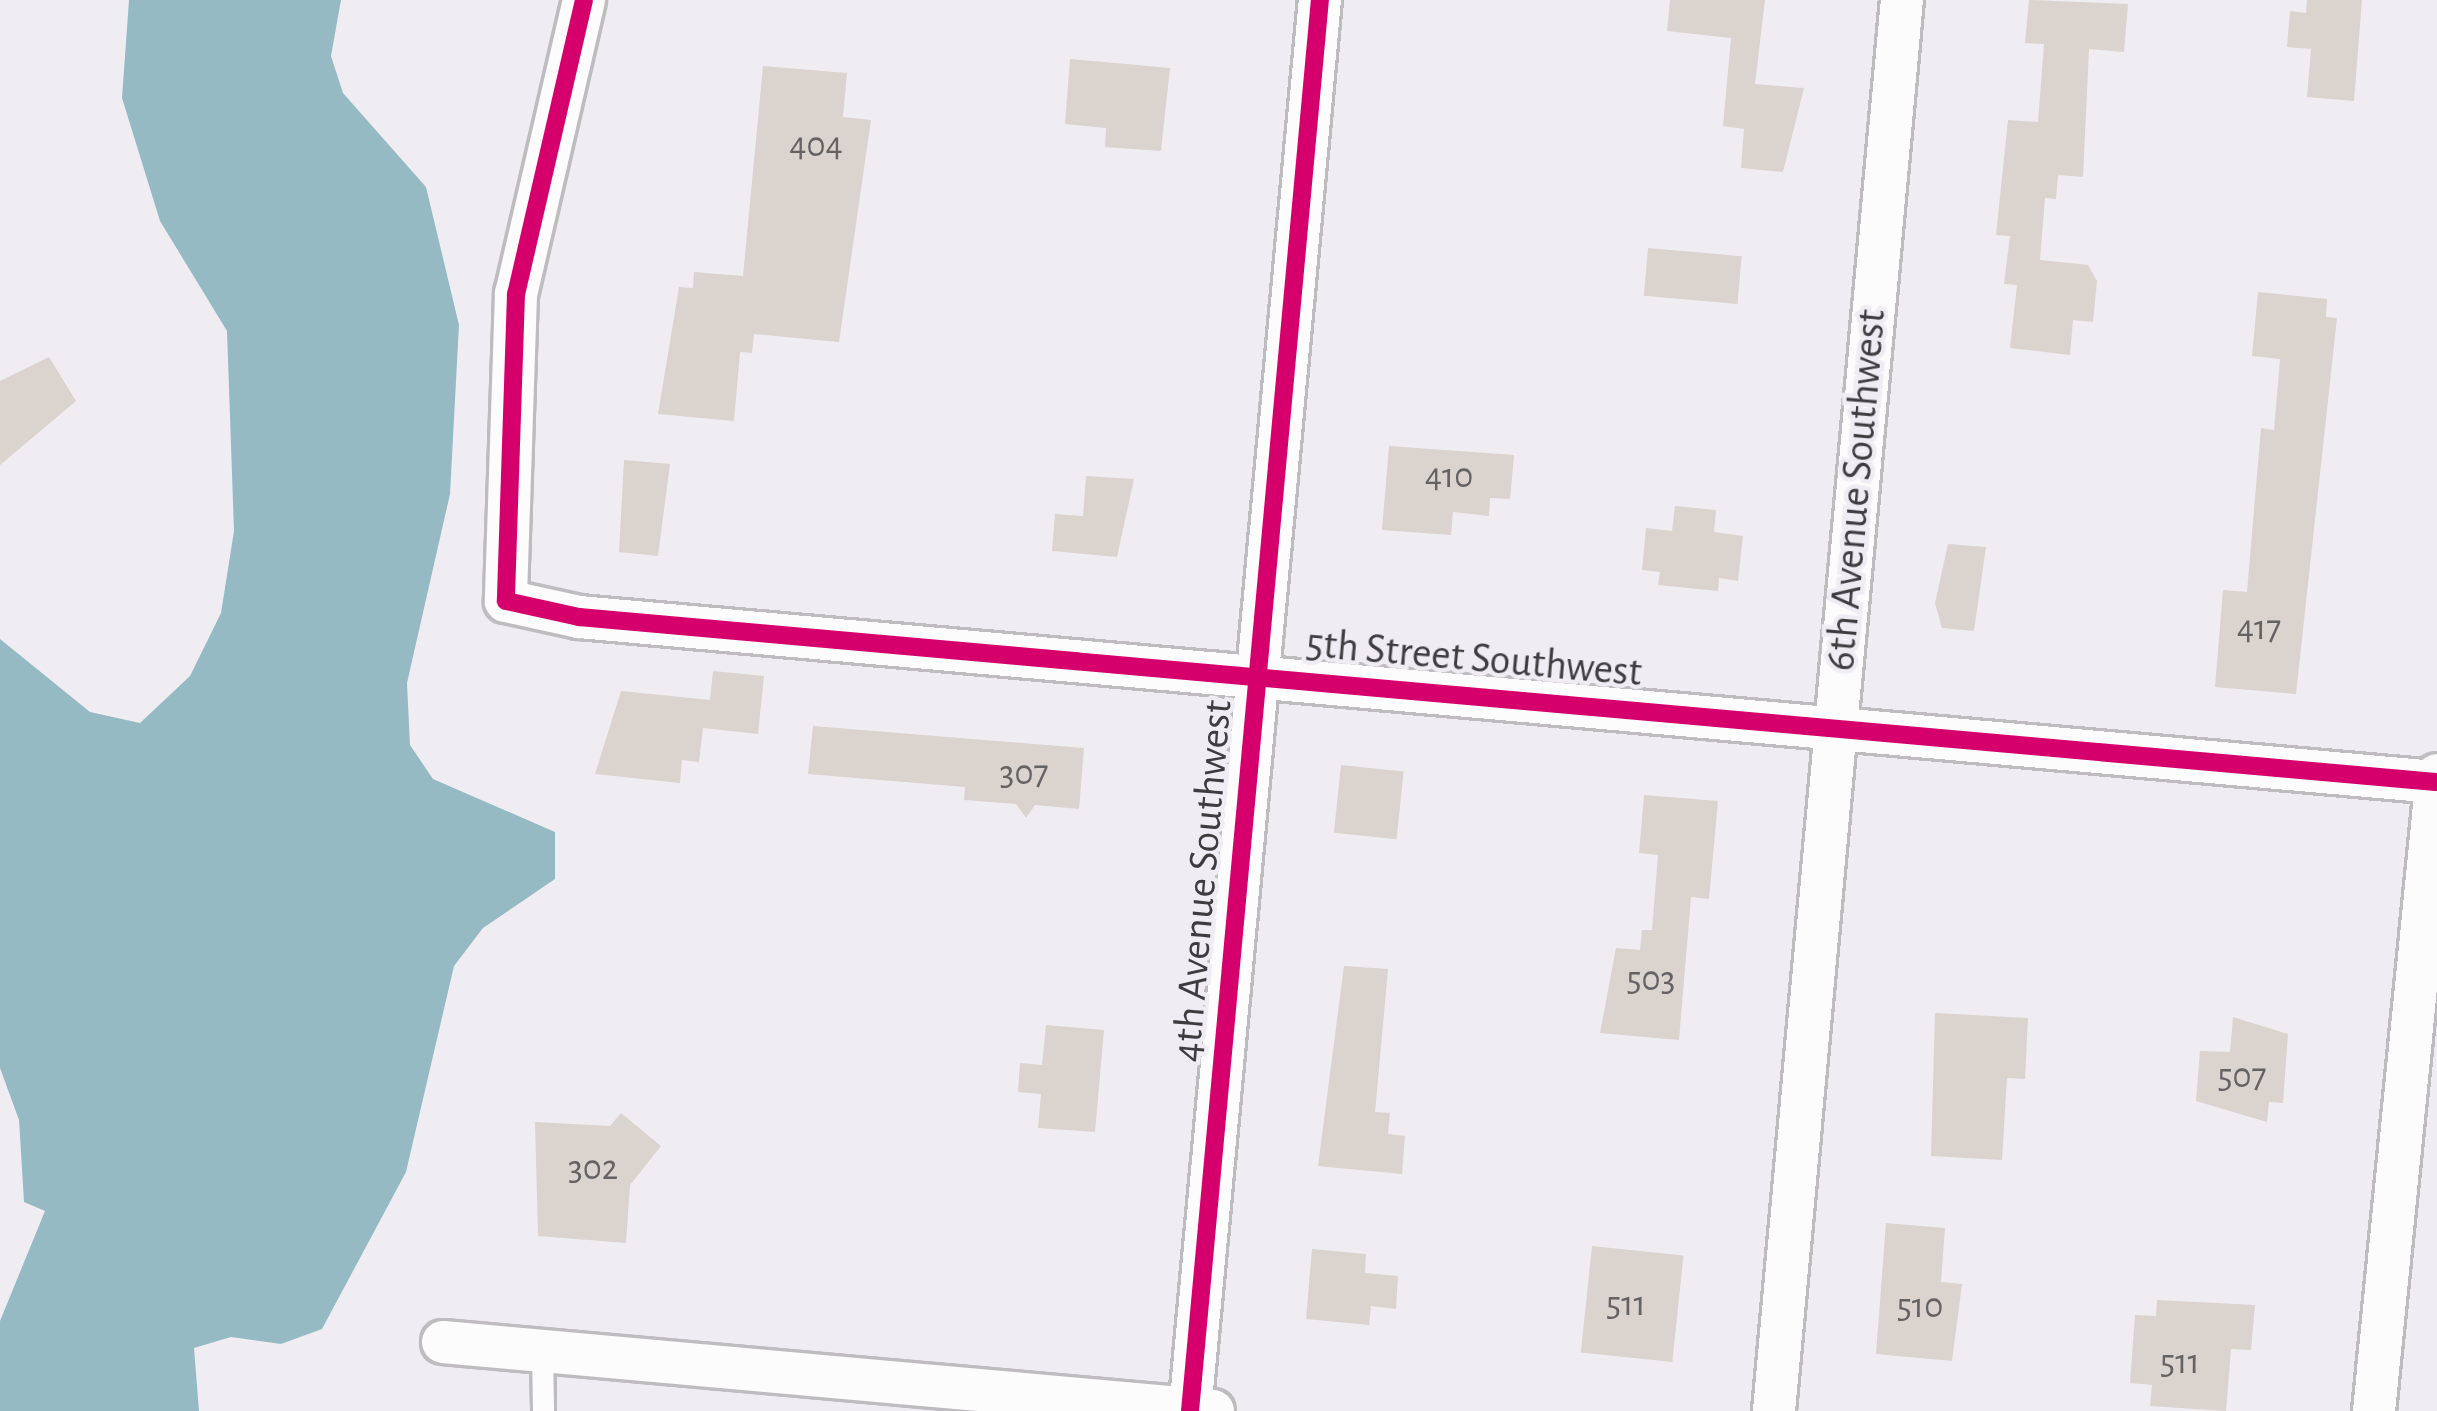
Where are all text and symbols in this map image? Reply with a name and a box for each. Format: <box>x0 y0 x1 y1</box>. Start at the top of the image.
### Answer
house number: 404 <box>789 124 843 168</box>
street label: 6th Avenue Southwest <box>1815 307 1897 673</box>
house number: 410 <box>1425 455 1473 499</box>
house number: 417 <box>2237 607 2281 651</box>
street label: 5th Street Southwest <box>1304 618 1644 698</box>
street label: 4th Avenue Southwest <box>1161 698 1243 1064</box>
house number: 307 <box>1000 752 1048 796</box>
house number: 503 <box>1627 958 1675 1002</box>
house number: 507 <box>2217 1055 2267 1099</box>
house number: 302 <box>568 1147 618 1191</box>
house number: 511 <box>1606 1283 1646 1327</box>
house number: 510 <box>1897 1285 1943 1329</box>
house number: 511 <box>2160 1341 2200 1385</box>

